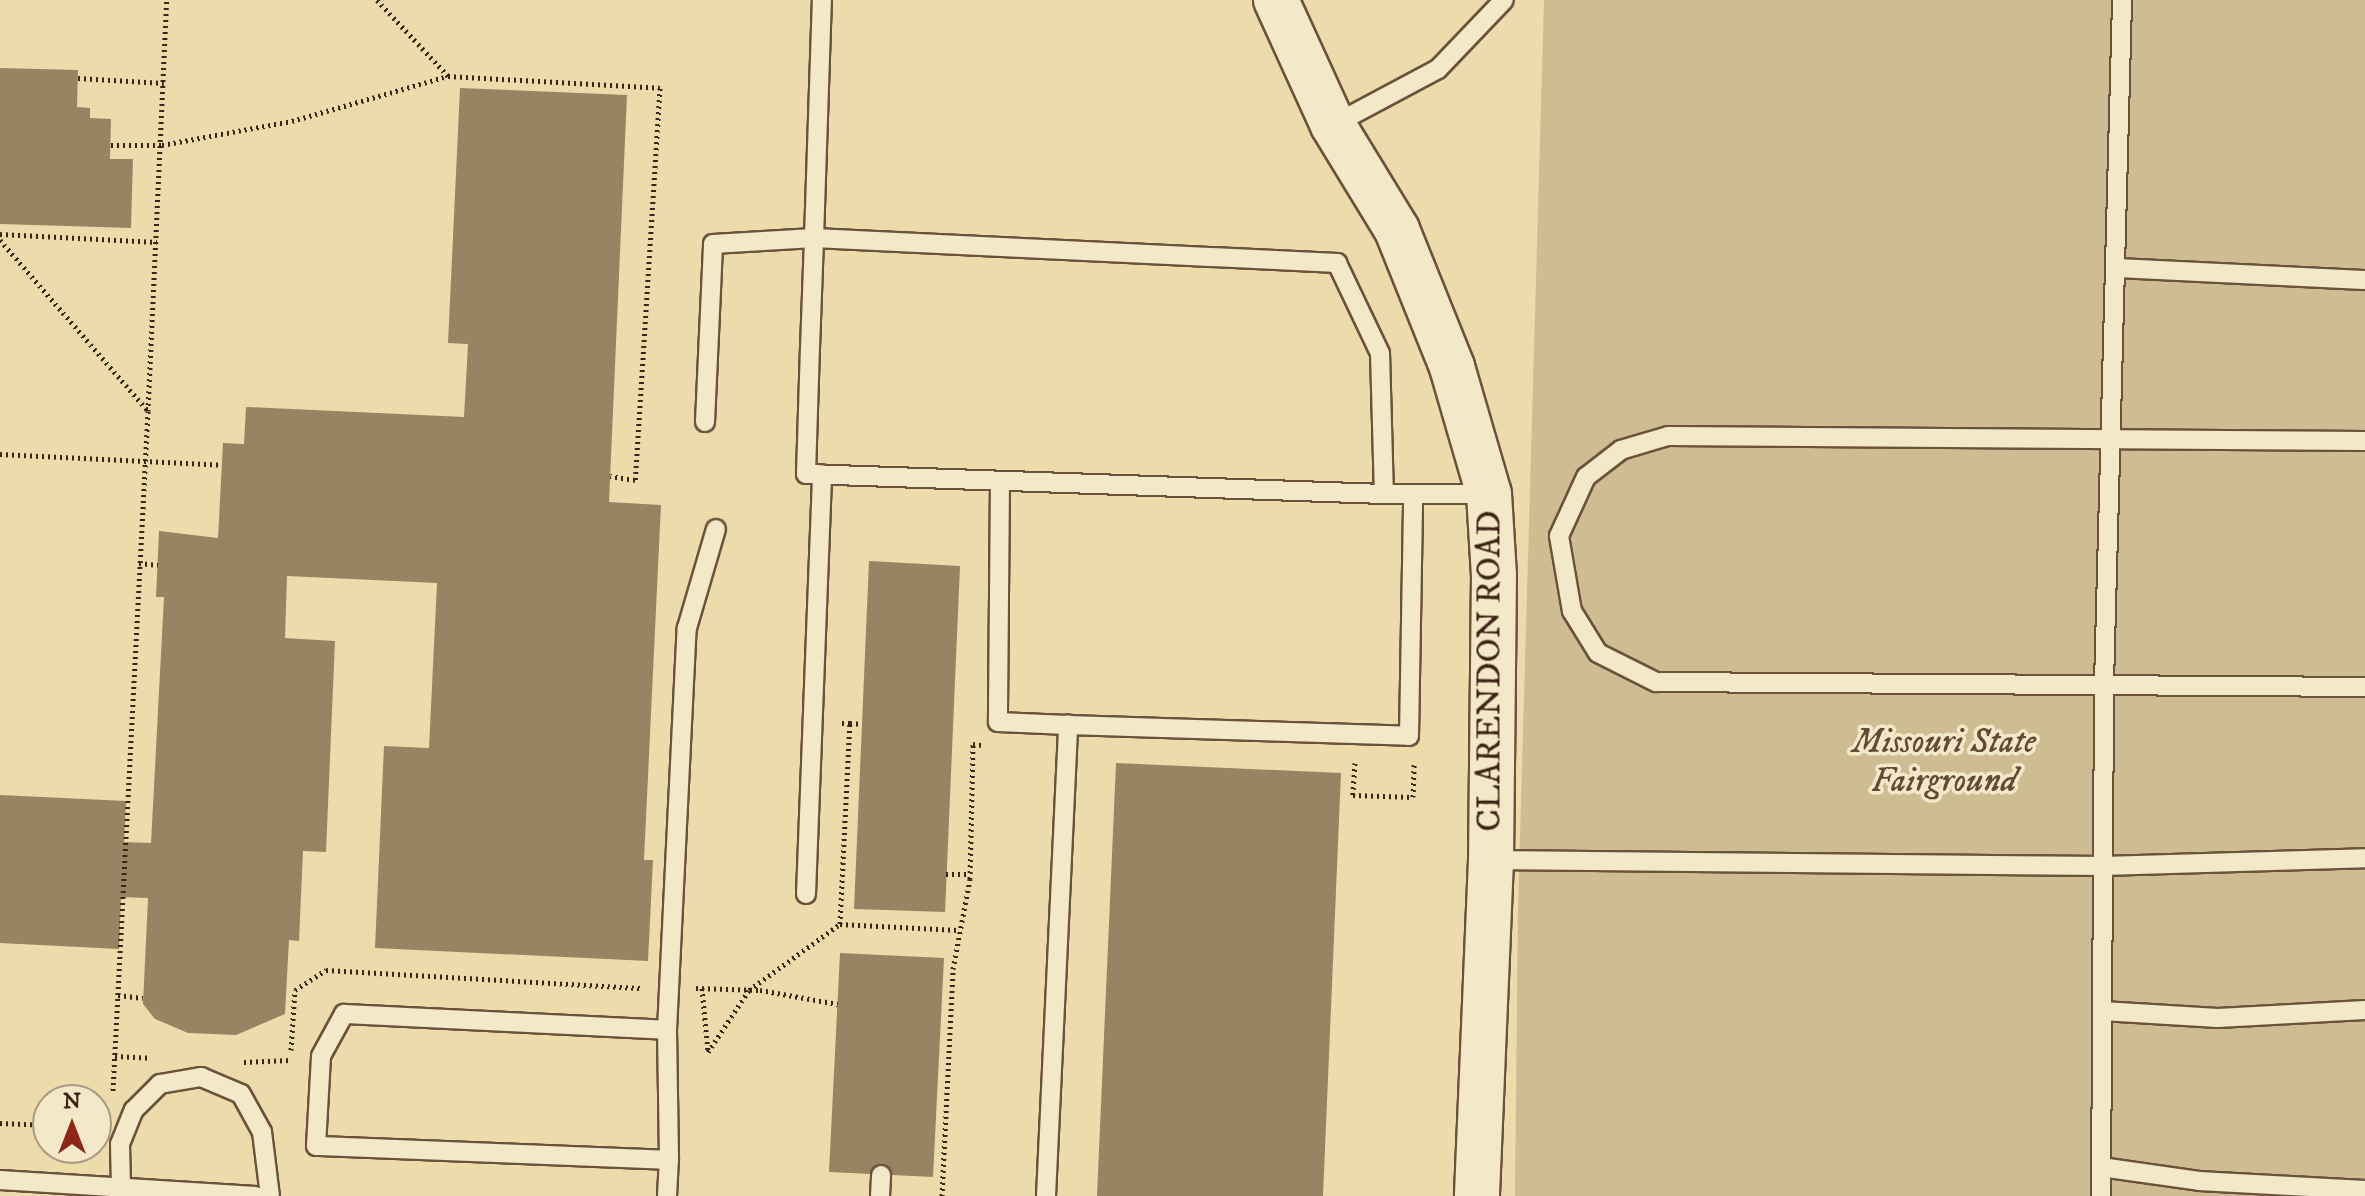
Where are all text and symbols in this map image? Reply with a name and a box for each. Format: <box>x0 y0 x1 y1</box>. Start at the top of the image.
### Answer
street label: CLARENDON ROAD <box>1470 510 1510 832</box>
park label: Missouri State Fairground <box>1852 722 2036 802</box>
north arrow <box>32 1084 112 1164</box>
text: N <box>63 1088 81 1115</box>

